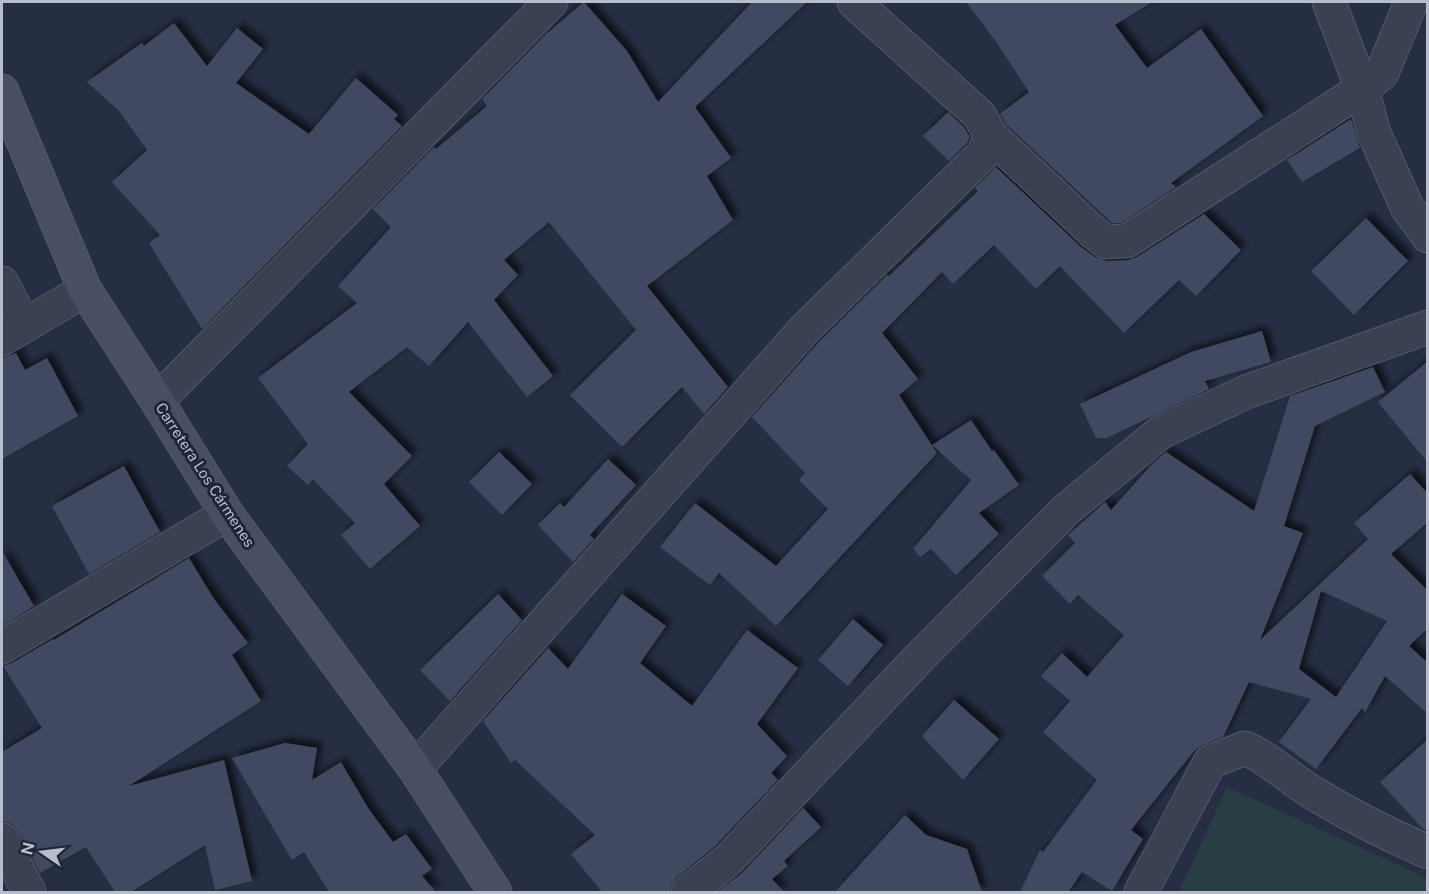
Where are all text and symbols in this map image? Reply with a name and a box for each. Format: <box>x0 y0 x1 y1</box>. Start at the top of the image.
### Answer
street label: Carretera Los Cármenes <box>152 399 258 550</box>
north arrow <box>12 822 72 882</box>
text: N <box>17 840 39 857</box>

